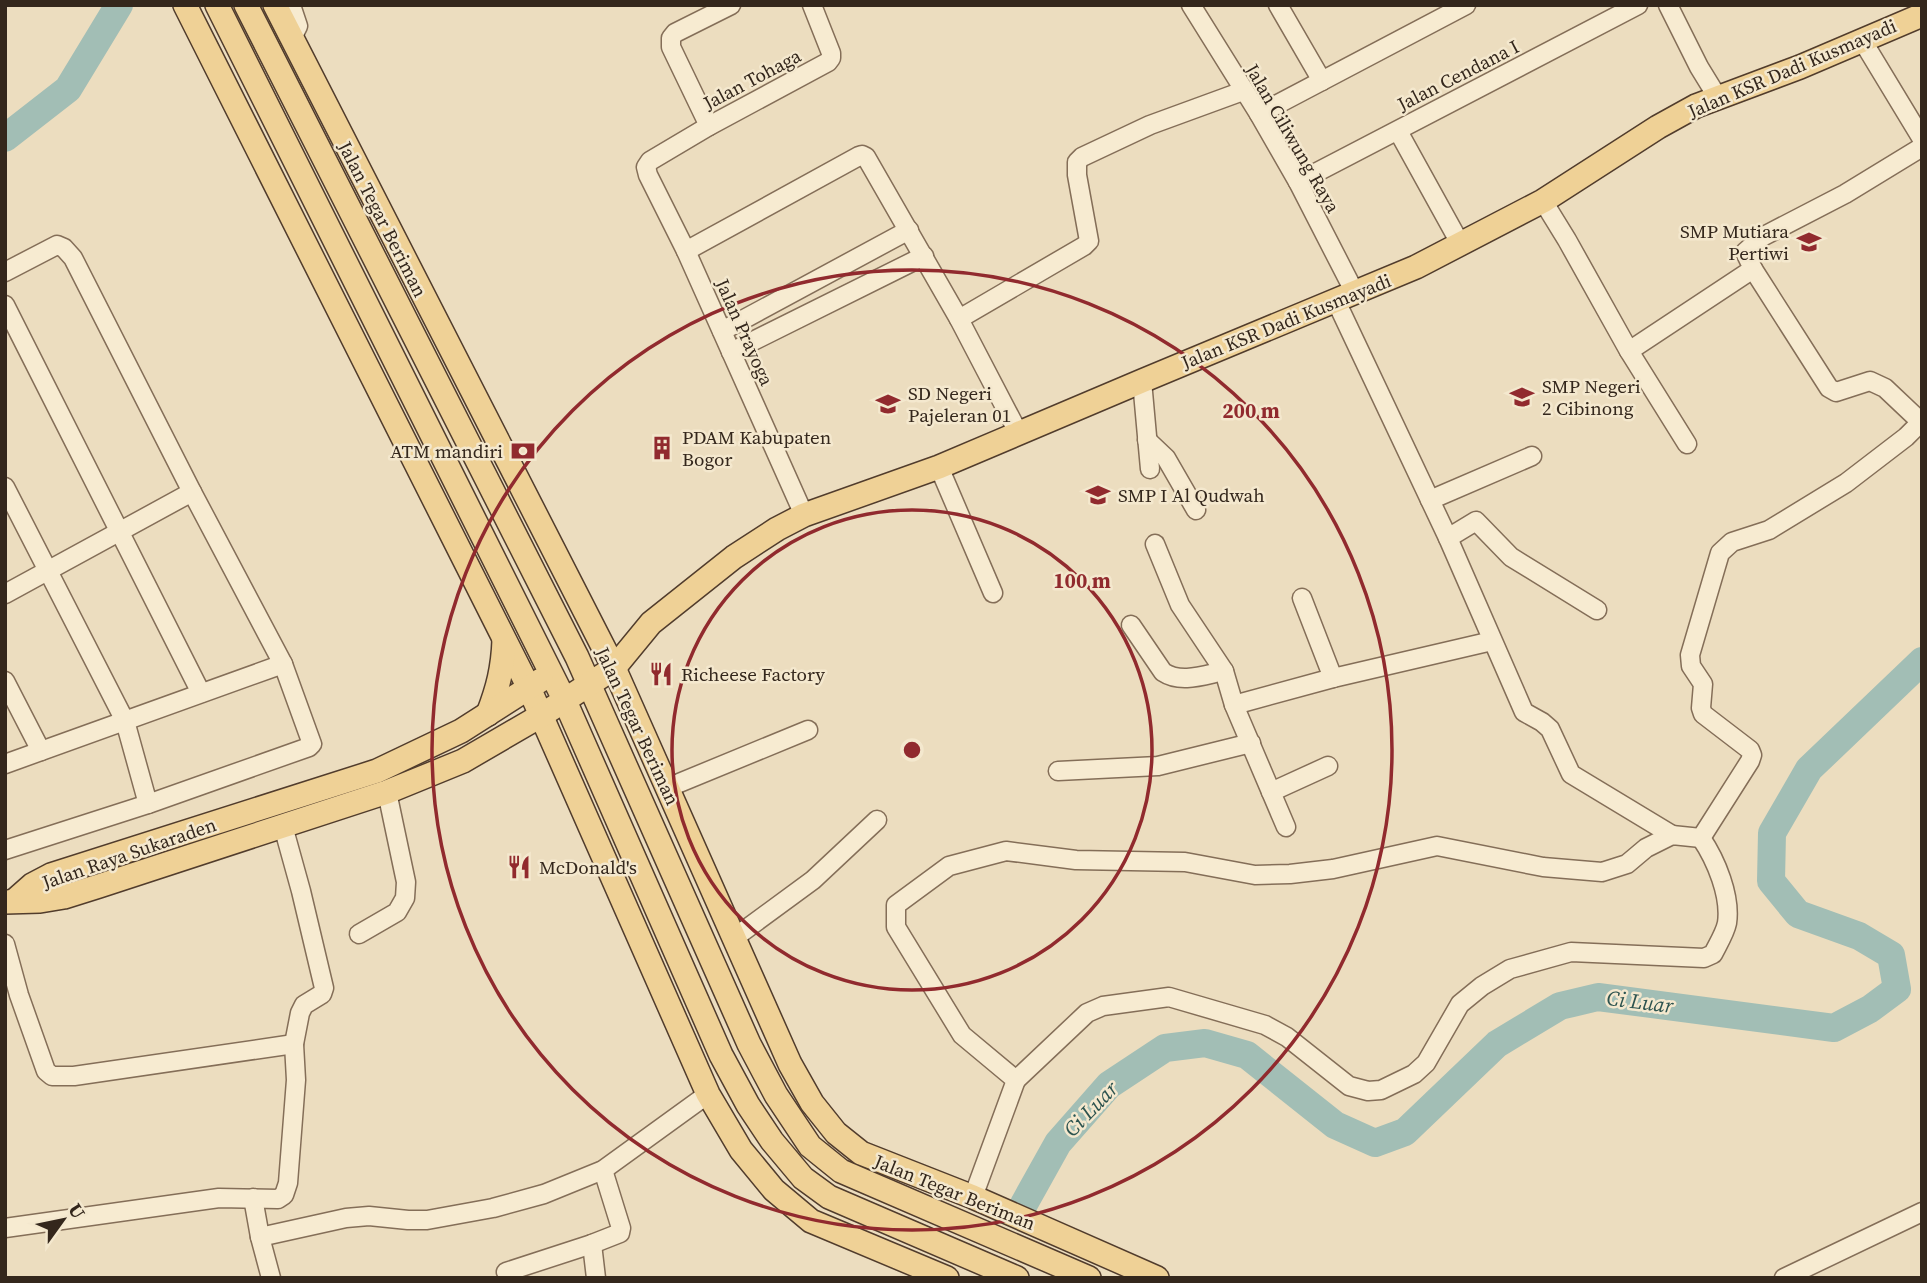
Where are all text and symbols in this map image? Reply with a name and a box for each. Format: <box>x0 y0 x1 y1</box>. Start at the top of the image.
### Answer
street label: Jalan KSR Dadi Kusmayadi <box>1683 12 1901 124</box>
street label: Jalan Cendana I <box>1392 33 1523 117</box>
street label: Jalan Tohaga <box>698 42 806 116</box>
street label: Jalan Ciliwung Raya <box>1239 58 1346 218</box>
street label: Jalan Tegar Beriman <box>332 136 434 301</box>
place label: SMP Mutiara Pertiwi <box>1680 218 1789 266</box>
school or university icon: SMP Mutiara Pertiwi <box>1795 228 1823 256</box>
street label: Jalan KSR Dadi Kusmayadi <box>1176 267 1395 375</box>
street label: Jalan Prayoga <box>709 273 780 390</box>
place label: SMP Negeri 2 Cibinong <box>1542 373 1641 421</box>
place label: SD Negeri Pajeleran 01 <box>908 380 1011 428</box>
school or university icon: SMP Negeri 2 Cibinong <box>1508 383 1536 411</box>
school or university icon: SD Negeri Pajeleran 01 <box>874 390 902 418</box>
text: 200 m <box>1222 396 1280 425</box>
place label: PDAM Kabupaten Bogor <box>682 424 831 472</box>
building icon: PDAM Kabupaten Bogor <box>648 434 676 462</box>
bank icon: ATM mandiri <box>509 437 537 465</box>
place label: ATM mandiri <box>390 438 503 464</box>
school or university icon: SMP I Al Qudwah <box>1084 481 1112 509</box>
place label: SMP I Al Qudwah <box>1118 482 1265 508</box>
text: 100 m <box>1053 566 1111 595</box>
street label: Jalan Tegar Beriman <box>589 642 686 809</box>
restaurant icon: Richeese Factory <box>647 660 675 688</box>
place label: Richeese Factory <box>681 661 825 687</box>
centre of rings <box>900 738 924 762</box>
street label: Jalan Raya Sukaraden <box>37 811 220 895</box>
restaurant icon: McDonald's <box>505 853 533 881</box>
place label: McDonald's <box>539 854 637 880</box>
water label: Ci Luar <box>1605 983 1676 1020</box>
water label: Ci Luar <box>1057 1074 1125 1143</box>
street label: Jalan Tegar Beriman <box>870 1147 1040 1236</box>
north arrow <box>28 1185 98 1255</box>
text: U <box>63 1198 92 1224</box>

